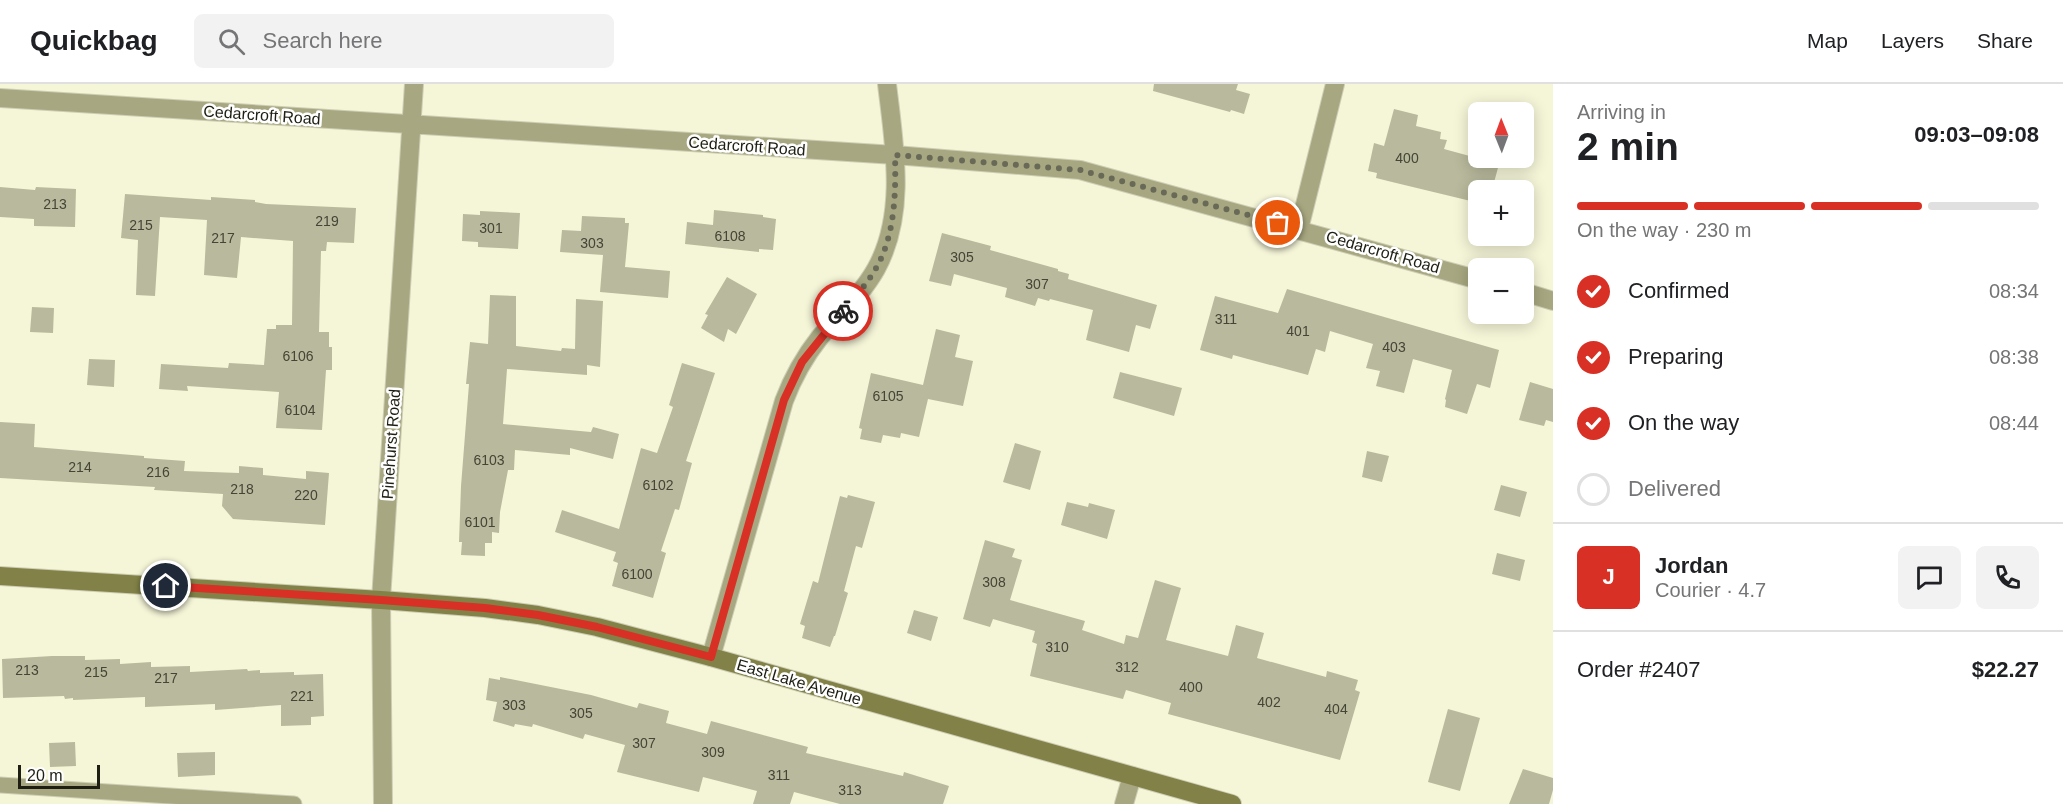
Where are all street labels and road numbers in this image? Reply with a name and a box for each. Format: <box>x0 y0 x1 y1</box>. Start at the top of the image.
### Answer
street label: Cedarcroft Road <box>203 102 321 128</box>
street label: Cedarcroft Road <box>688 133 806 159</box>
street label: Cedarcroft Road <box>1324 228 1442 276</box>
street label: Pinehurst Road <box>379 388 403 500</box>
street label: East Lake Avenue <box>735 656 863 708</box>

